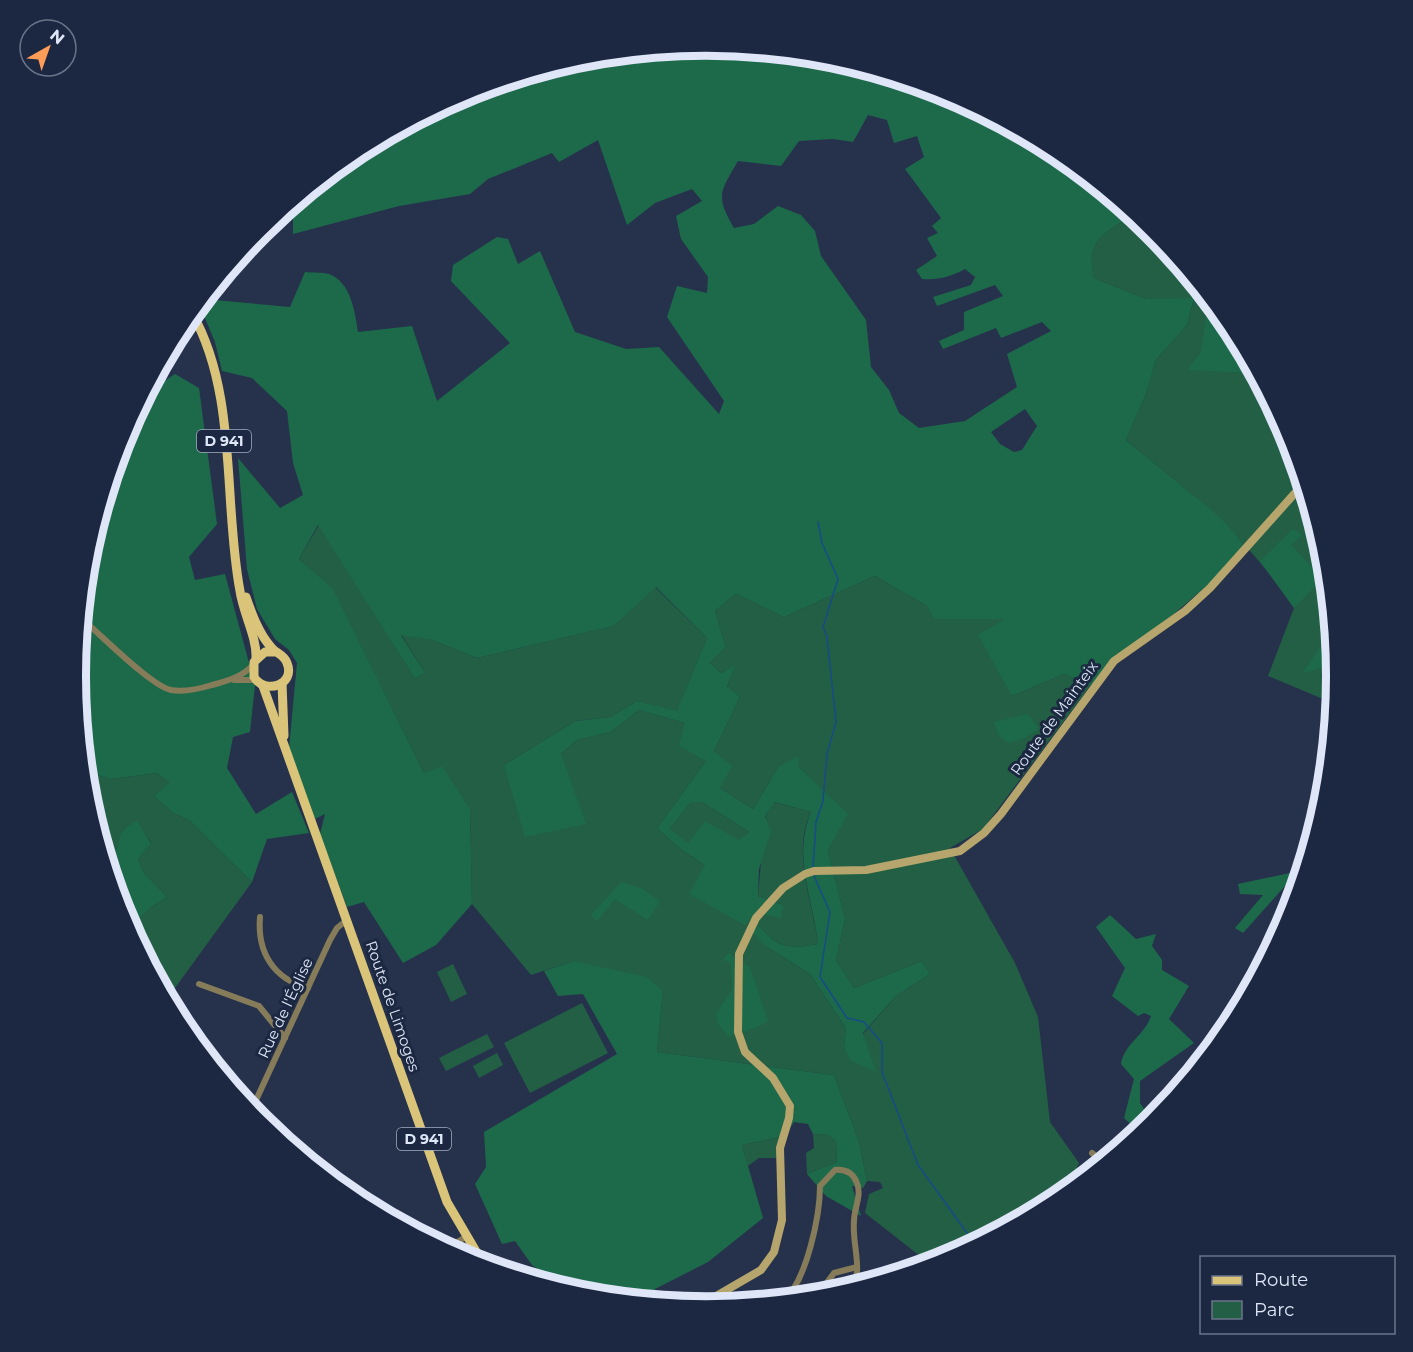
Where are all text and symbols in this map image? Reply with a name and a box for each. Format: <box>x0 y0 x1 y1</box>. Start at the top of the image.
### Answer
north arrow <box>18 18 78 78</box>
text: N <box>46 25 68 48</box>
road number: D 941 <box>197 430 251 452</box>
street label: Route de Mainteix <box>1006 657 1102 779</box>
street label: Route de Limoges <box>362 938 424 1074</box>
street label: Rue de l'Église <box>253 955 317 1061</box>
road number: D 941 <box>397 1128 451 1150</box>
legend <box>1200 1256 1395 1334</box>
text: Route <box>1254 1269 1308 1291</box>
text: Parc <box>1254 1299 1294 1321</box>

